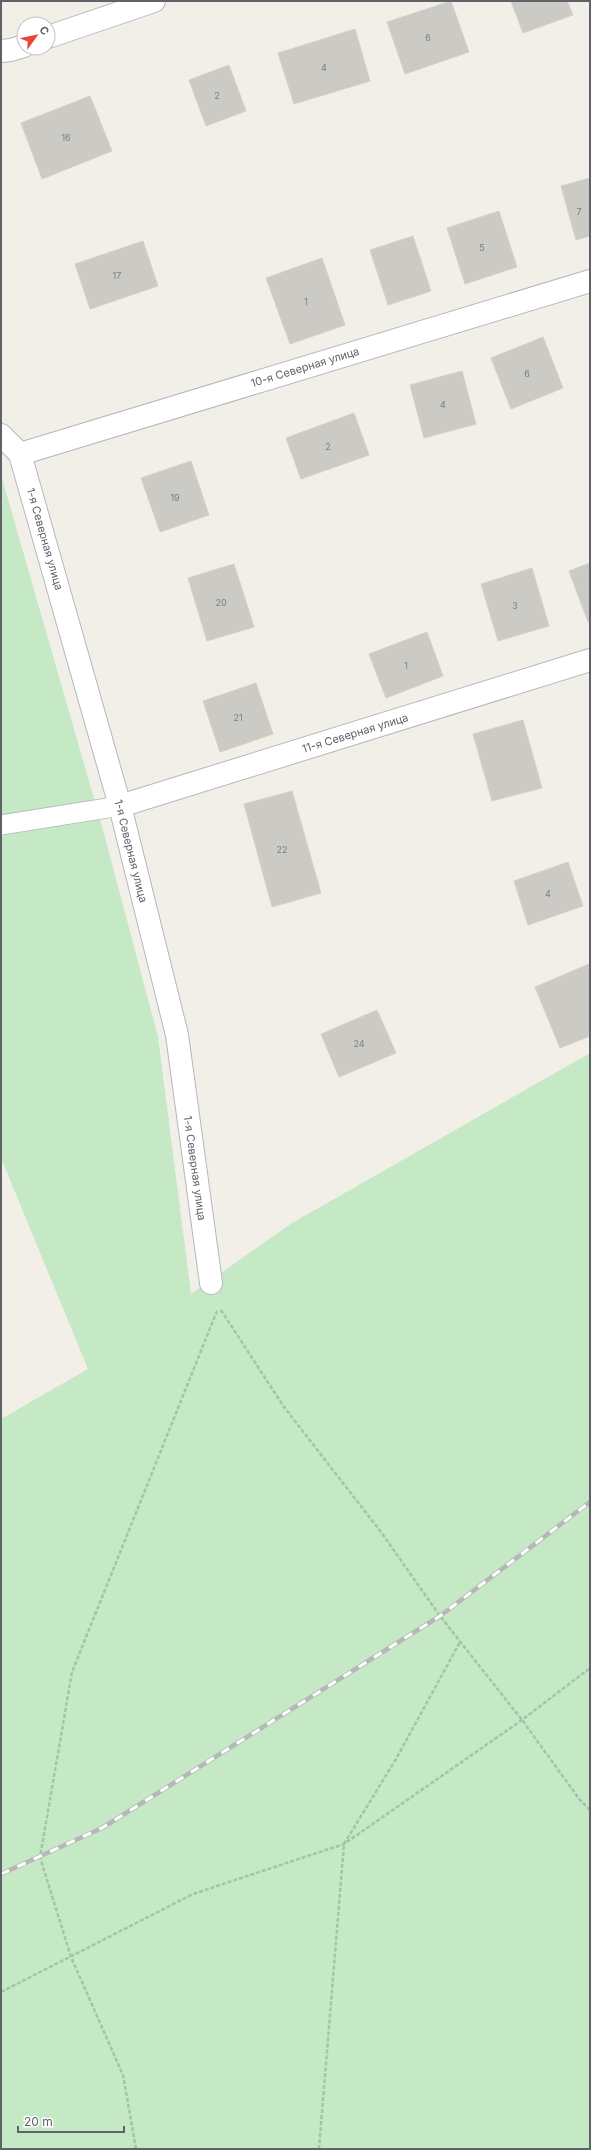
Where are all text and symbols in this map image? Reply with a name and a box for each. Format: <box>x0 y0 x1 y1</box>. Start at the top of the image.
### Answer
north arrow <box>16 16 56 56</box>
text: С <box>36 23 52 38</box>
house number: 6 <box>425 32 431 43</box>
house number: 4 <box>321 62 327 73</box>
house number: 2 <box>214 90 220 101</box>
house number: 16 <box>61 132 71 143</box>
house number: 7 <box>576 206 582 217</box>
house number: 5 <box>479 242 485 253</box>
house number: 17 <box>113 270 121 281</box>
house number: 1 <box>304 296 308 307</box>
street label: 10-я Северная улица <box>249 344 361 390</box>
house number: 6 <box>524 368 530 379</box>
house number: 4 <box>440 399 446 410</box>
house number: 2 <box>325 441 331 452</box>
street label: 1-я Северная улица <box>24 486 66 592</box>
house number: 19 <box>170 492 180 503</box>
house number: 20 <box>215 597 227 608</box>
house number: 3 <box>512 600 518 611</box>
house number: 1 <box>404 660 408 671</box>
street label: 11-я Северная улица <box>300 710 410 756</box>
house number: 21 <box>233 712 243 723</box>
street label: 1-я Северная улица <box>111 798 151 904</box>
house number: 22 <box>277 844 287 855</box>
house number: 4 <box>545 888 551 899</box>
house number: 24 <box>353 1038 365 1049</box>
street label: 1-я Северная улица <box>181 1115 209 1221</box>
scale bar <box>18 2108 124 2134</box>
text: 20 m <box>24 2114 53 2129</box>

